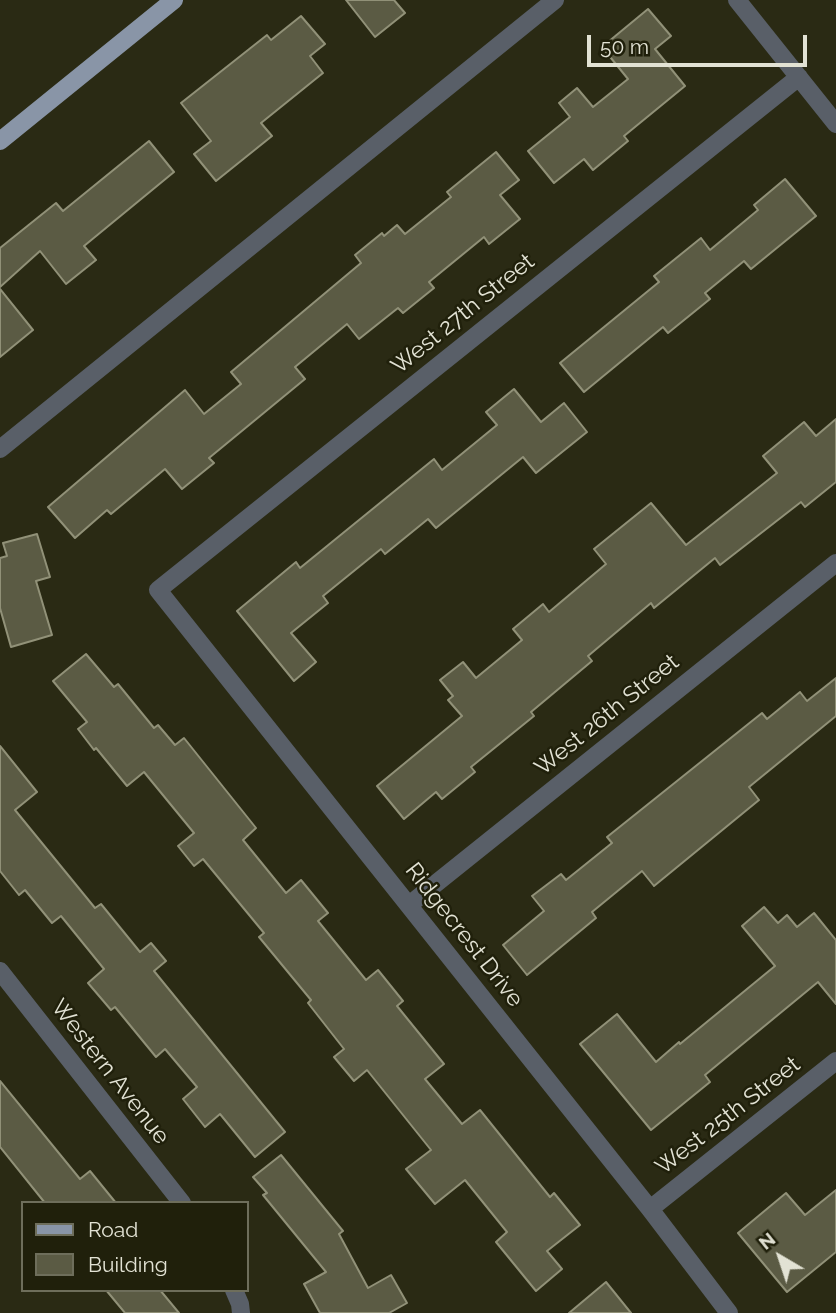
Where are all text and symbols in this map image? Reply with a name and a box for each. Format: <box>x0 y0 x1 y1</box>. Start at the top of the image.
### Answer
scale bar <box>591 21 812 65</box>
text: 50 m <box>600 34 649 59</box>
street label: West 27th Street <box>386 248 540 380</box>
street label: West 26th Street <box>529 648 685 782</box>
street label: Ridgecrest Drive <box>399 857 529 1013</box>
street label: Western Avenue <box>45 994 175 1150</box>
street label: West 25th Street <box>650 1051 806 1181</box>
legend <box>21 1201 248 1292</box>
text: Road <box>88 1217 138 1242</box>
north arrow <box>745 1222 815 1292</box>
text: N <box>754 1228 779 1254</box>
text: Building <box>88 1252 168 1277</box>

